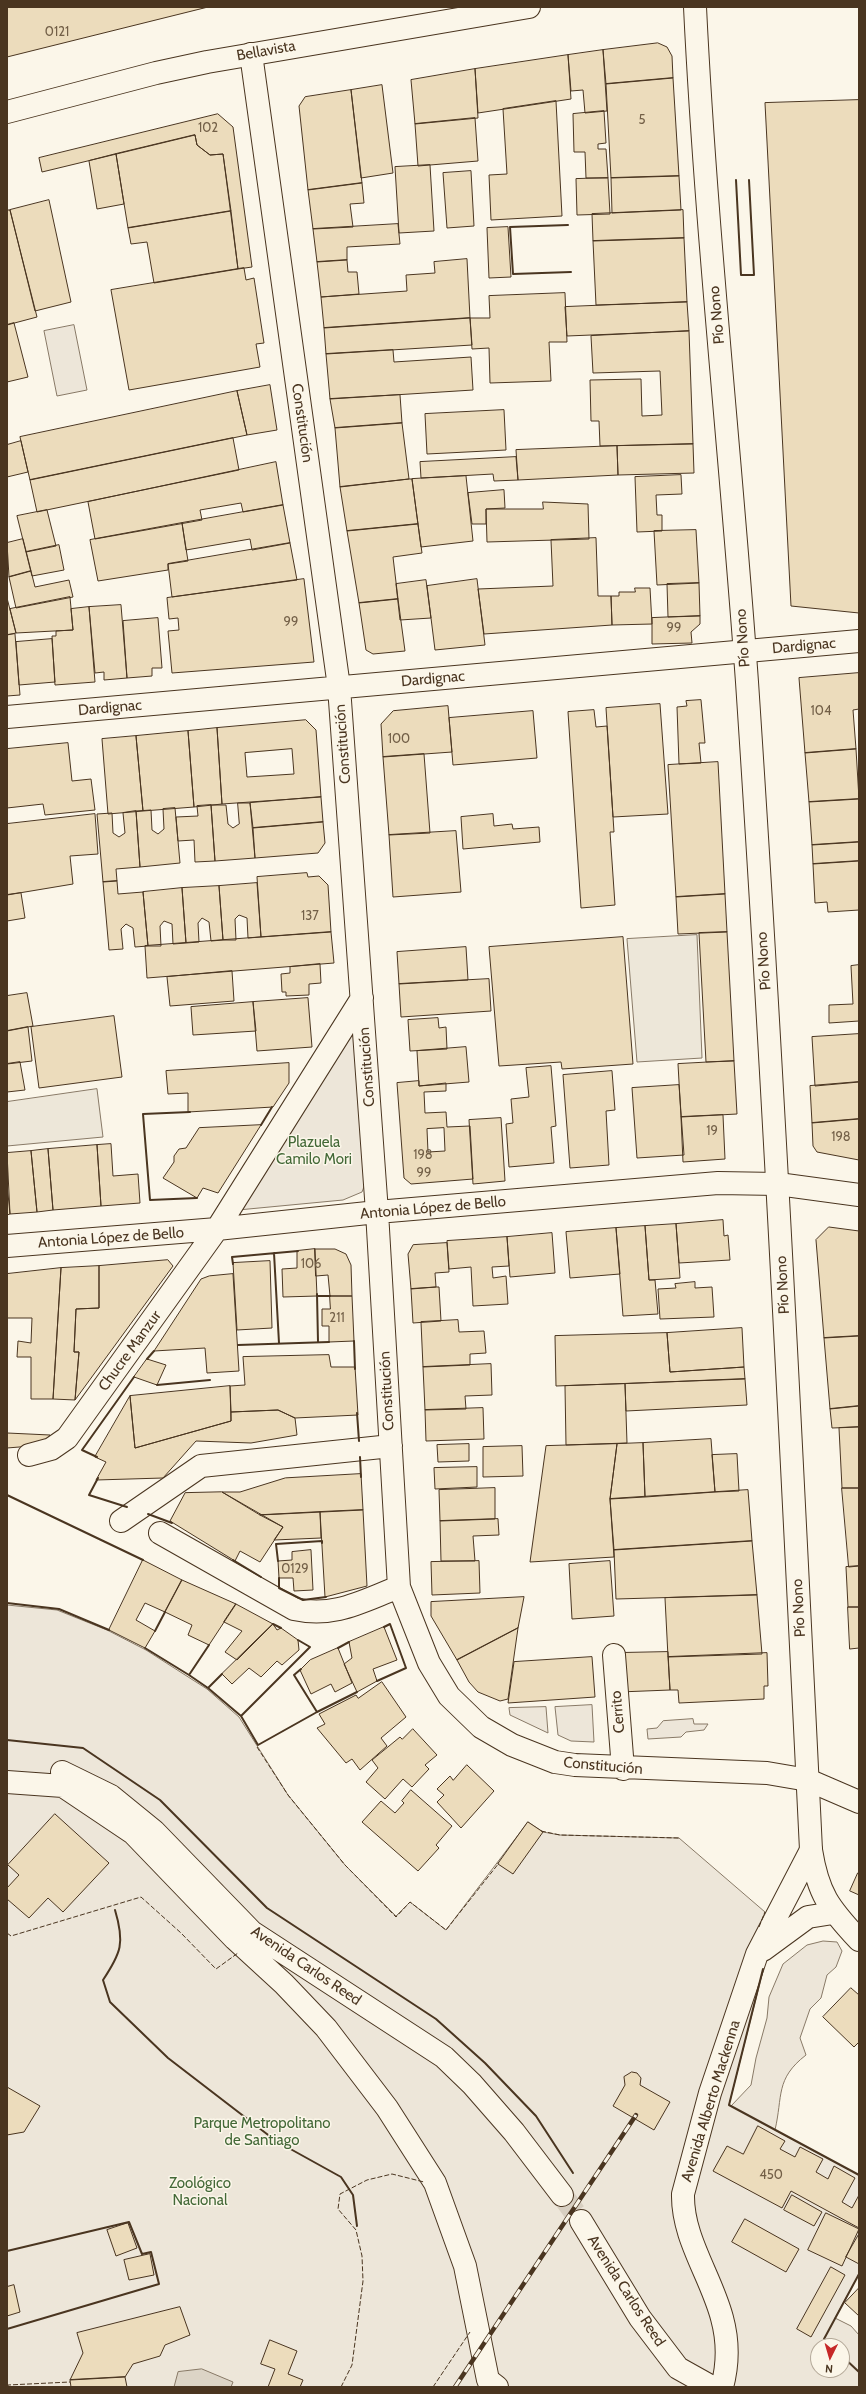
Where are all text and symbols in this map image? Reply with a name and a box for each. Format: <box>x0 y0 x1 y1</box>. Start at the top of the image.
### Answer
house number: 0121 <box>45 24 69 40</box>
street label: Bellavista <box>235 37 297 65</box>
house number: 5 <box>638 112 646 128</box>
house number: 102 <box>198 120 218 136</box>
street label: Pío Nono <box>705 285 729 345</box>
street label: Constitución <box>288 382 316 464</box>
street label: Pío Nono <box>732 608 754 668</box>
house number: 99 <box>284 614 298 630</box>
house number: 99 <box>667 620 681 636</box>
street label: Dardignac <box>771 634 837 658</box>
street label: Dardignac <box>400 667 466 691</box>
street label: Dardignac <box>77 696 143 720</box>
house number: 104 <box>811 703 831 719</box>
street label: Constitución <box>331 704 355 784</box>
house number: 100 <box>388 731 410 747</box>
house number: 137 <box>301 908 319 924</box>
street label: Pío Nono <box>753 931 775 991</box>
street label: Constitución <box>355 1027 379 1107</box>
house number: 19 <box>706 1123 718 1139</box>
house number: 198 <box>831 1129 851 1145</box>
park label: Plazuela Camilo Mori <box>276 1134 352 1169</box>
house number: 198 <box>413 1147 433 1163</box>
house number: 99 <box>417 1165 431 1181</box>
street label: Antonia López de Bello <box>359 1193 507 1223</box>
street label: Antonia López de Bello <box>37 1224 185 1252</box>
street label: Pío Nono <box>772 1255 794 1315</box>
house number: 106 <box>301 1256 321 1272</box>
street label: Chucre Manzur <box>95 1307 165 1395</box>
house number: 211 <box>329 1310 345 1326</box>
street label: Constitución <box>376 1351 398 1431</box>
house number: 0129 <box>281 1561 309 1577</box>
street label: Pío Nono <box>788 1578 810 1638</box>
street label: Cerrito <box>607 1690 629 1734</box>
street label: Constitución <box>563 1754 643 1778</box>
street label: Avenida Carlos Reed <box>247 1922 365 2010</box>
street label: Avenida Alberto Mackenna <box>678 2018 744 2184</box>
park label: Parque Metropolitano de Santiago <box>193 2115 331 2150</box>
house number: 450 <box>759 2167 783 2183</box>
park label: Zoológico Nacional <box>169 2175 231 2210</box>
street label: Avenida Carlos Reed <box>583 2232 669 2350</box>
north arrow <box>810 2338 850 2378</box>
text: N <box>825 2362 834 2376</box>

